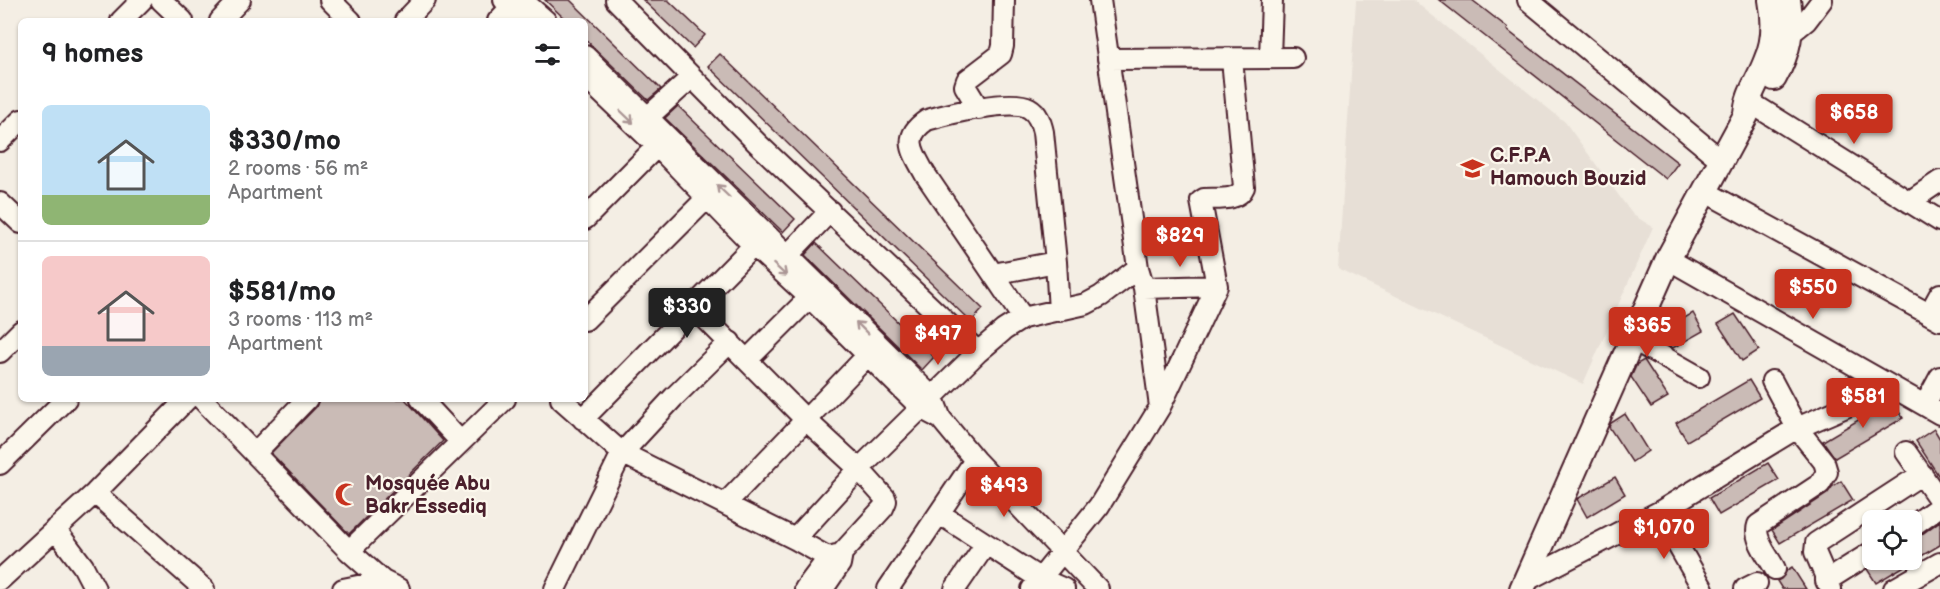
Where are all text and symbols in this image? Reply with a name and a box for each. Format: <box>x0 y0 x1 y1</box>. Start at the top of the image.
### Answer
icon: filters <box>531 38 564 71</box>
text: 9 homes <box>42 39 143 70</box>
pin: $658 <box>1818 94 1890 145</box>
text: $658 <box>1830 101 1878 125</box>
one-way arrow <box>620 110 635 125</box>
text: $330/mo <box>228 126 341 157</box>
icon: home <box>90 129 162 201</box>
place label: C.F.P.A Hamouch Bouzid <box>1490 144 1646 191</box>
school or university icon: C.F.P.A Hamouch Bouzid <box>1459 155 1485 181</box>
text: 2 rooms · 56 m² <box>228 157 368 181</box>
text: Apartment <box>228 181 323 205</box>
one-way arrow <box>716 184 731 199</box>
pin: $829 <box>1144 217 1216 268</box>
text: $829 <box>1156 224 1204 248</box>
one-way arrow <box>772 263 787 277</box>
pin: $550 <box>1777 269 1849 320</box>
text: $550 <box>1789 276 1837 300</box>
text: $581/mo <box>228 277 336 308</box>
icon: home <box>90 280 162 352</box>
pin: $330 <box>651 288 723 339</box>
text: $330 <box>663 295 712 319</box>
pin: $365 <box>1611 307 1683 358</box>
text: 3 rooms · 113 m² <box>228 308 373 332</box>
text: $365 <box>1623 314 1671 338</box>
pin: $497 <box>902 315 974 366</box>
one-way arrow <box>855 321 870 335</box>
text: $497 <box>914 322 962 346</box>
text: Apartment <box>228 332 323 356</box>
pin: $581 <box>1827 378 1899 429</box>
text: $581 <box>1840 385 1886 409</box>
pin: $493 <box>968 467 1040 518</box>
place label: Mosquée Abu Bakr Essediq <box>365 472 490 519</box>
text: $493 <box>980 474 1028 498</box>
mosque icon: Mosquée Abu Bakr Essediq <box>334 482 360 508</box>
pin: $1,070 <box>1615 509 1713 560</box>
map controls <box>1862 510 1922 570</box>
button: locate <box>1862 510 1922 570</box>
text: $1,070 <box>1633 516 1695 540</box>

